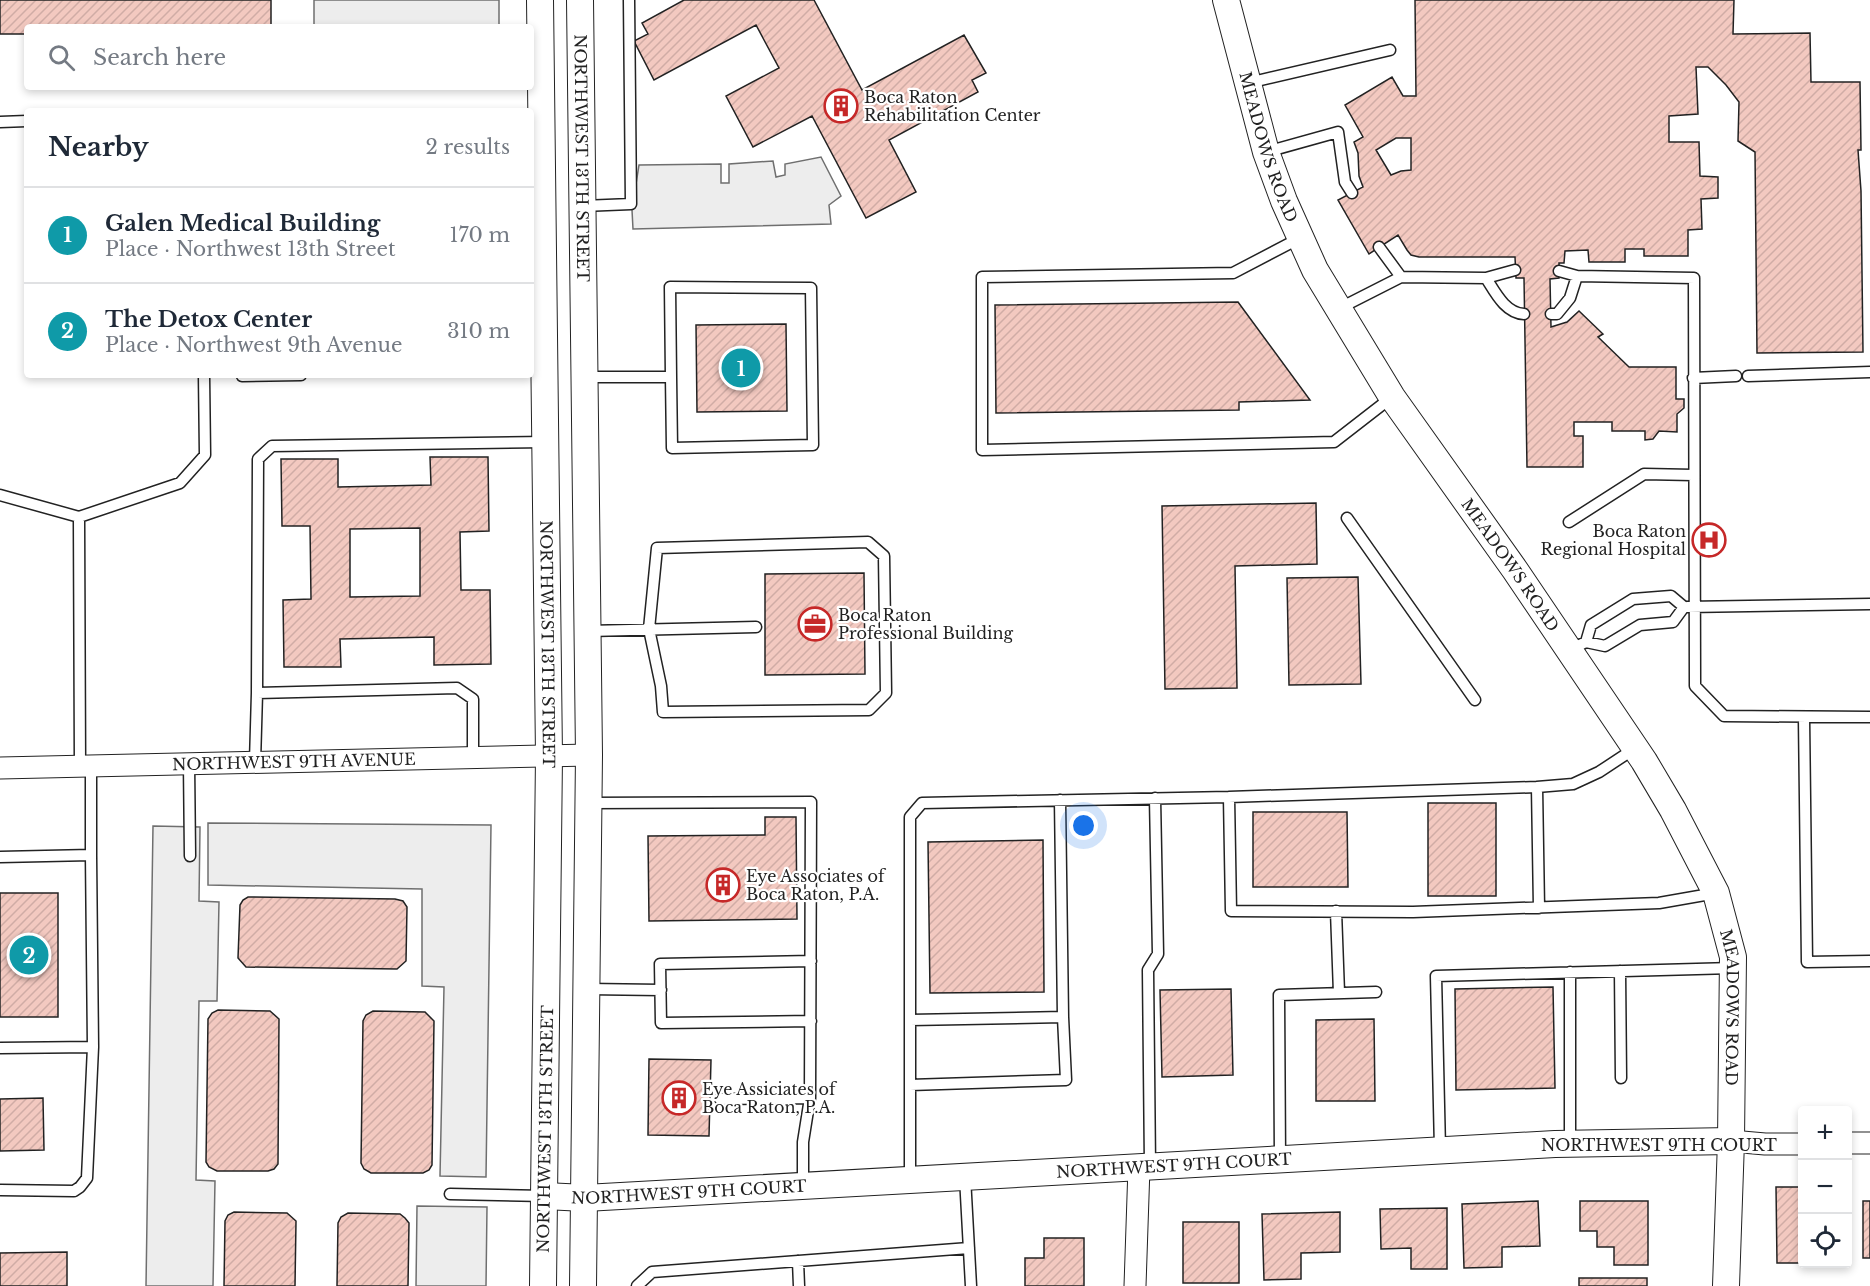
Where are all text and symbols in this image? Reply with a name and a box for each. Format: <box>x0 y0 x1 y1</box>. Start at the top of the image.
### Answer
search box <box>24 24 534 90</box>
street label: NORTHWEST 13TH STREET <box>570 34 593 282</box>
icon: search <box>45 41 78 74</box>
text: Search here <box>93 44 226 71</box>
street label: MEADOWS ROAD <box>1235 69 1302 225</box>
place label: Boca Raton Rehabilitation Center <box>864 87 1041 125</box>
building icon: Boca Raton Rehabilitation Center <box>823 88 859 124</box>
text: Nearby <box>48 131 149 163</box>
text: 2 results <box>426 135 510 159</box>
text: Galen Medical Building <box>105 210 380 237</box>
text: 1 <box>63 223 72 247</box>
text: 170 m <box>450 223 510 247</box>
text: Place · Northwest 13th Street <box>105 237 396 261</box>
text: The Detox Center <box>105 306 312 333</box>
text: 2 <box>61 319 74 343</box>
text: 310 m <box>447 319 510 343</box>
text: Place · Northwest 9th Avenue <box>105 333 402 357</box>
pin: 1 <box>722 346 760 391</box>
street label: MEADOWS ROAD <box>1457 495 1563 635</box>
street label: NORTHWEST 13TH STREET <box>536 520 559 768</box>
place label: Boca Raton Regional Hospital <box>1541 521 1686 559</box>
hospital icon: Boca Raton Regional Hospital <box>1691 522 1727 558</box>
place label: Boca Raton Professional Building <box>838 605 1013 643</box>
office icon: Boca Raton Professional Building <box>797 606 833 642</box>
street label: NORTHWEST 9TH AVENUE <box>172 749 416 774</box>
your location <box>1069 811 1098 840</box>
place label: Eye Associates of Boca Raton, P.A. <box>746 866 887 904</box>
building icon: Eye Associates of Boca Raton, P.A. <box>705 867 741 903</box>
street label: MEADOWS ROAD <box>1716 927 1743 1086</box>
pin: 2 <box>9 932 48 978</box>
street label: NORTHWEST 13TH STREET <box>533 1005 557 1253</box>
place label: Eye Assiciates of Boca Raton, P.A. <box>702 1079 838 1117</box>
building icon: Eye Assiciates of Boca Raton, P.A. <box>661 1080 697 1116</box>
map controls <box>1798 1106 1852 1268</box>
button: + <box>1798 1106 1852 1160</box>
street label: NORTHWEST 9TH COURT <box>1541 1135 1777 1155</box>
street label: NORTHWEST 9TH COURT <box>1056 1149 1293 1182</box>
button: − <box>1798 1160 1852 1214</box>
street label: NORTHWEST 9TH COURT <box>570 1176 807 1208</box>
button: locate <box>1798 1214 1852 1268</box>

